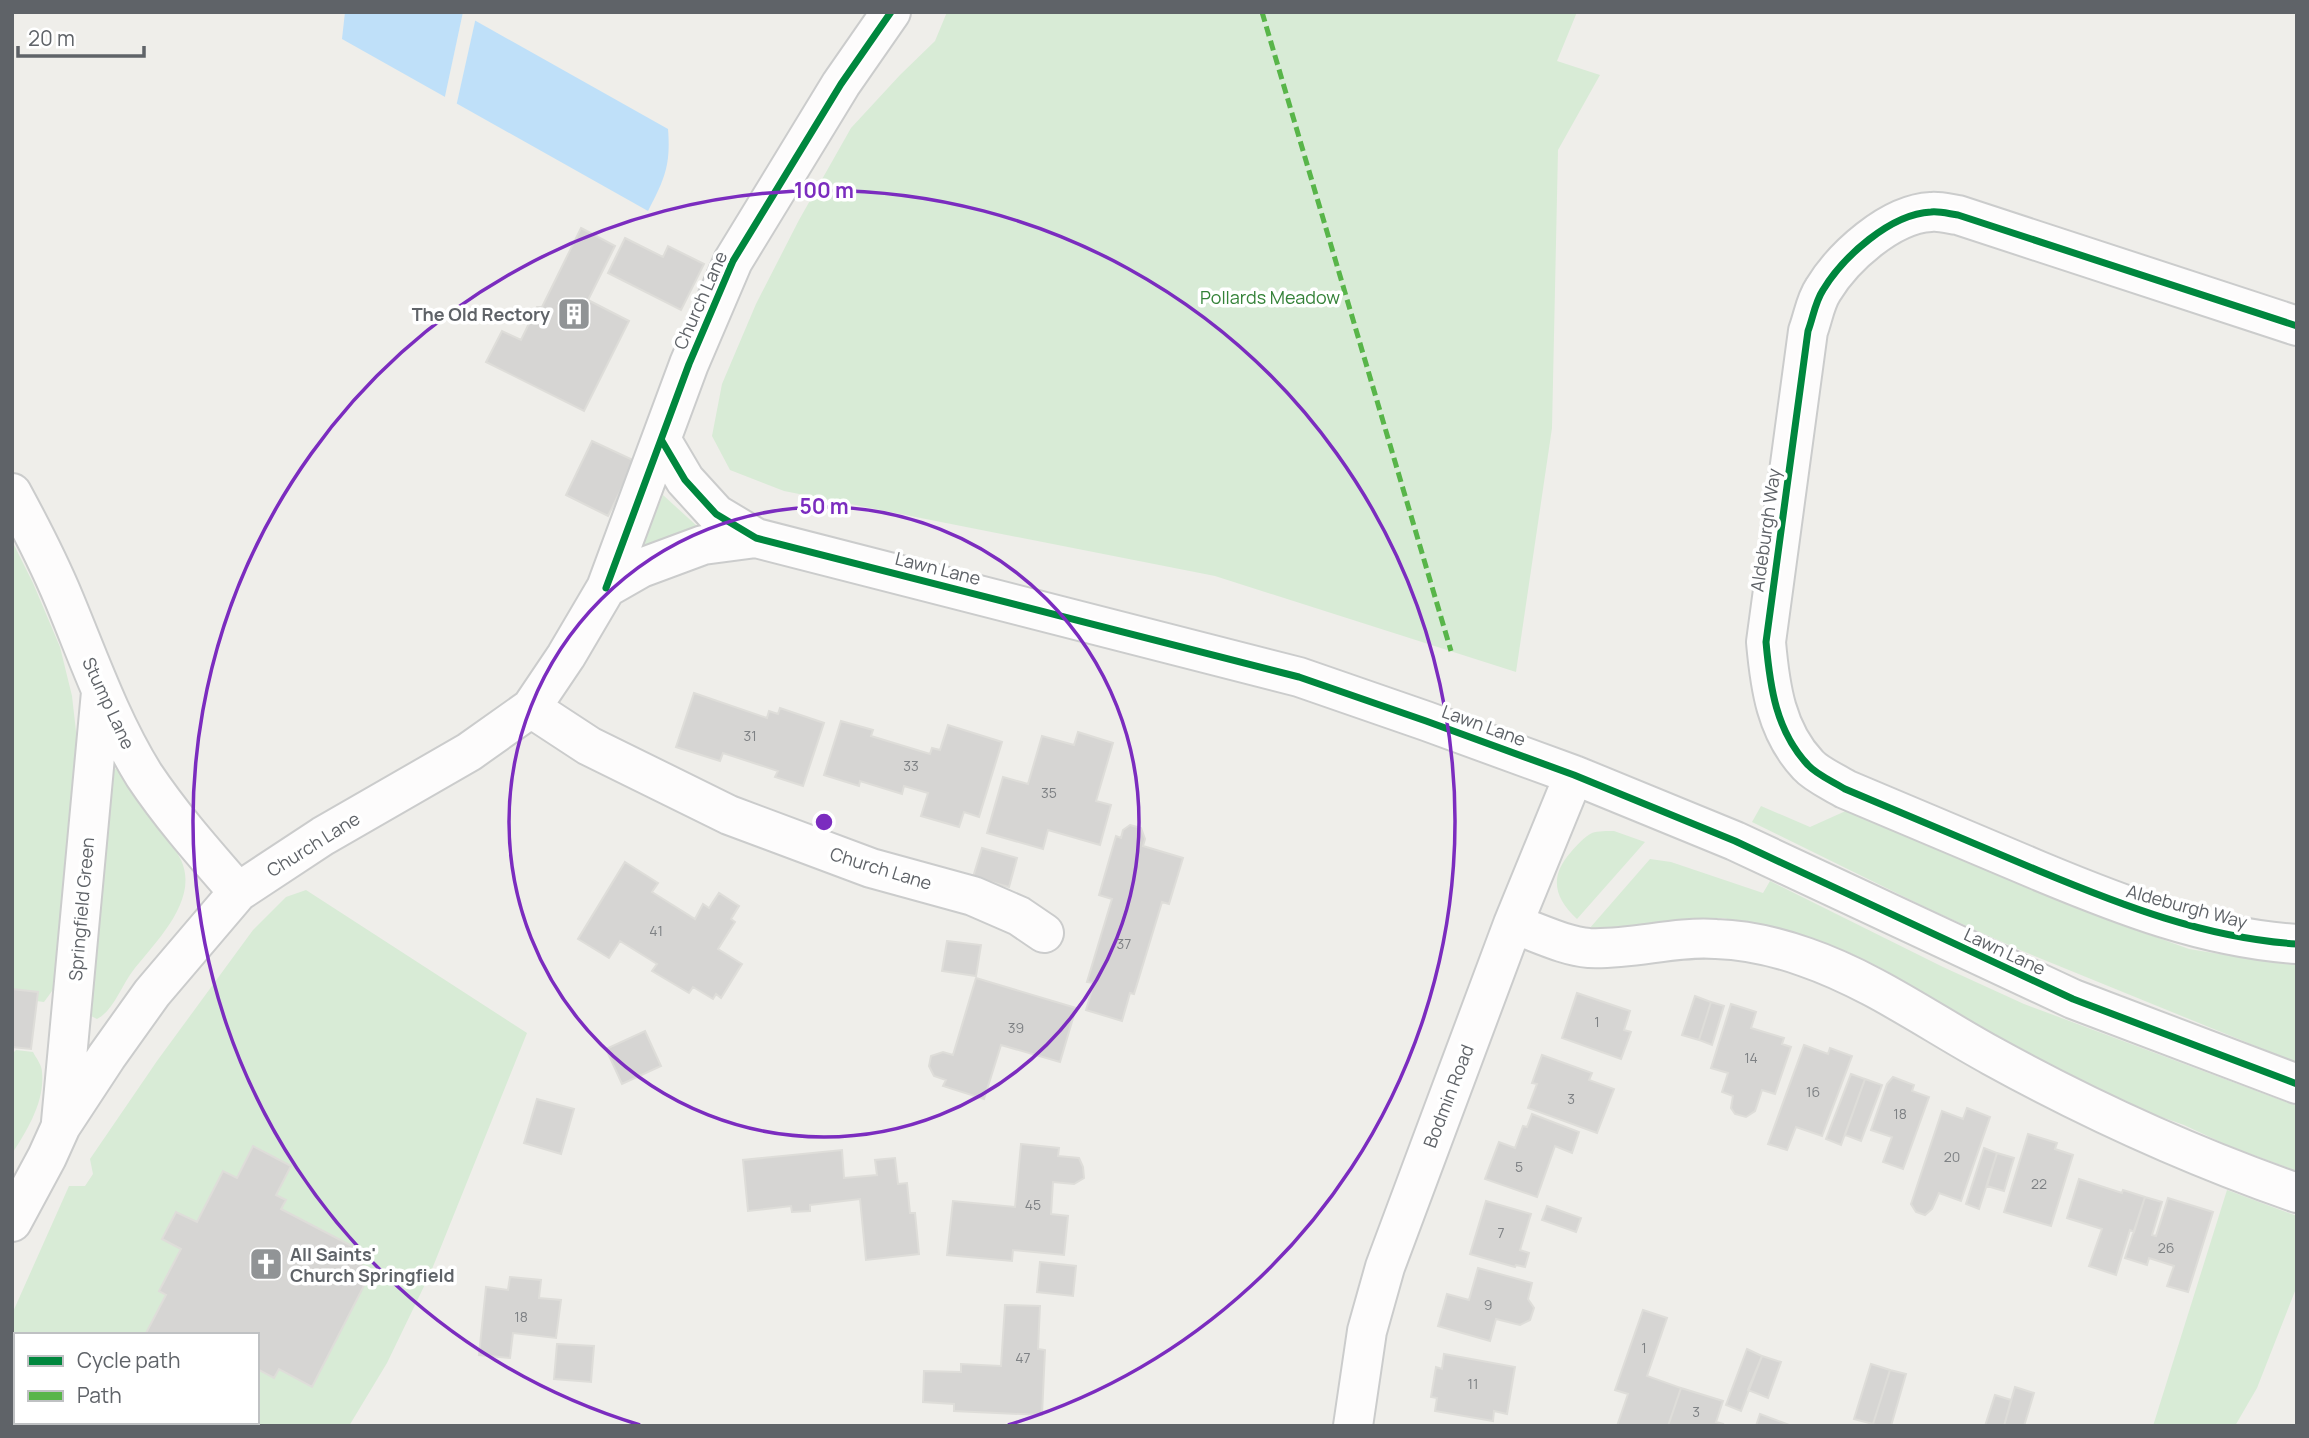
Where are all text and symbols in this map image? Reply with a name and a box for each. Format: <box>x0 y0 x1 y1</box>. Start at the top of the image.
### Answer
scale bar <box>18 14 144 58</box>
text: 20 m <box>28 24 75 52</box>
text: 100 m <box>794 176 854 204</box>
street label: Church Lane <box>668 247 732 353</box>
park label: Pollards Meadow <box>1200 285 1340 309</box>
building icon: The Old Rectory <box>555 295 593 333</box>
place label: The Old Rectory <box>412 302 550 326</box>
street label: Aldeburgh Way <box>1744 466 1786 593</box>
text: 50 m <box>799 492 849 520</box>
street label: Lawn Lane <box>893 546 983 590</box>
street label: Stump Lane <box>77 653 141 753</box>
street label: Lawn Lane <box>1439 699 1529 751</box>
house number: 31 <box>743 726 757 745</box>
house number: 33 <box>903 756 919 775</box>
house number: 35 <box>1041 783 1057 802</box>
street label: Church Lane <box>262 806 364 882</box>
centre of rings <box>812 810 836 834</box>
street label: Springfield Green <box>63 836 99 982</box>
street label: Church Lane <box>827 841 935 895</box>
street label: Aldeburgh Way <box>2124 878 2251 934</box>
house number: 41 <box>649 921 663 940</box>
street label: Lawn Lane <box>1960 922 2050 980</box>
house number: 37 <box>1117 934 1131 953</box>
house number: 1 <box>1594 1012 1600 1031</box>
house number: 39 <box>1008 1018 1024 1037</box>
street label: Bodmin Road <box>1417 1041 1479 1151</box>
house number: 14 <box>1744 1048 1758 1067</box>
house number: 16 <box>1806 1082 1820 1101</box>
house number: 3 <box>1567 1089 1575 1108</box>
house number: 18 <box>1893 1104 1907 1123</box>
house number: 20 <box>1944 1147 1960 1166</box>
house number: 5 <box>1515 1157 1523 1176</box>
house number: 22 <box>2031 1174 2047 1193</box>
house number: 45 <box>1025 1195 1041 1214</box>
house number: 7 <box>1497 1223 1505 1242</box>
house number: 26 <box>2158 1238 2174 1257</box>
place label: All Saints' Church Springfield <box>290 1242 455 1287</box>
church icon: All Saints' Church Springfield <box>247 1245 285 1283</box>
house number: 9 <box>1484 1295 1492 1314</box>
house number: 18 <box>514 1307 528 1326</box>
legend <box>14 1333 259 1424</box>
house number: 1 <box>1641 1338 1647 1357</box>
text: Cycle path <box>77 1346 180 1374</box>
house number: 47 <box>1015 1348 1031 1367</box>
house number: 11 <box>1468 1374 1478 1393</box>
text: Path <box>77 1381 122 1409</box>
house number: 3 <box>1692 1402 1700 1421</box>

